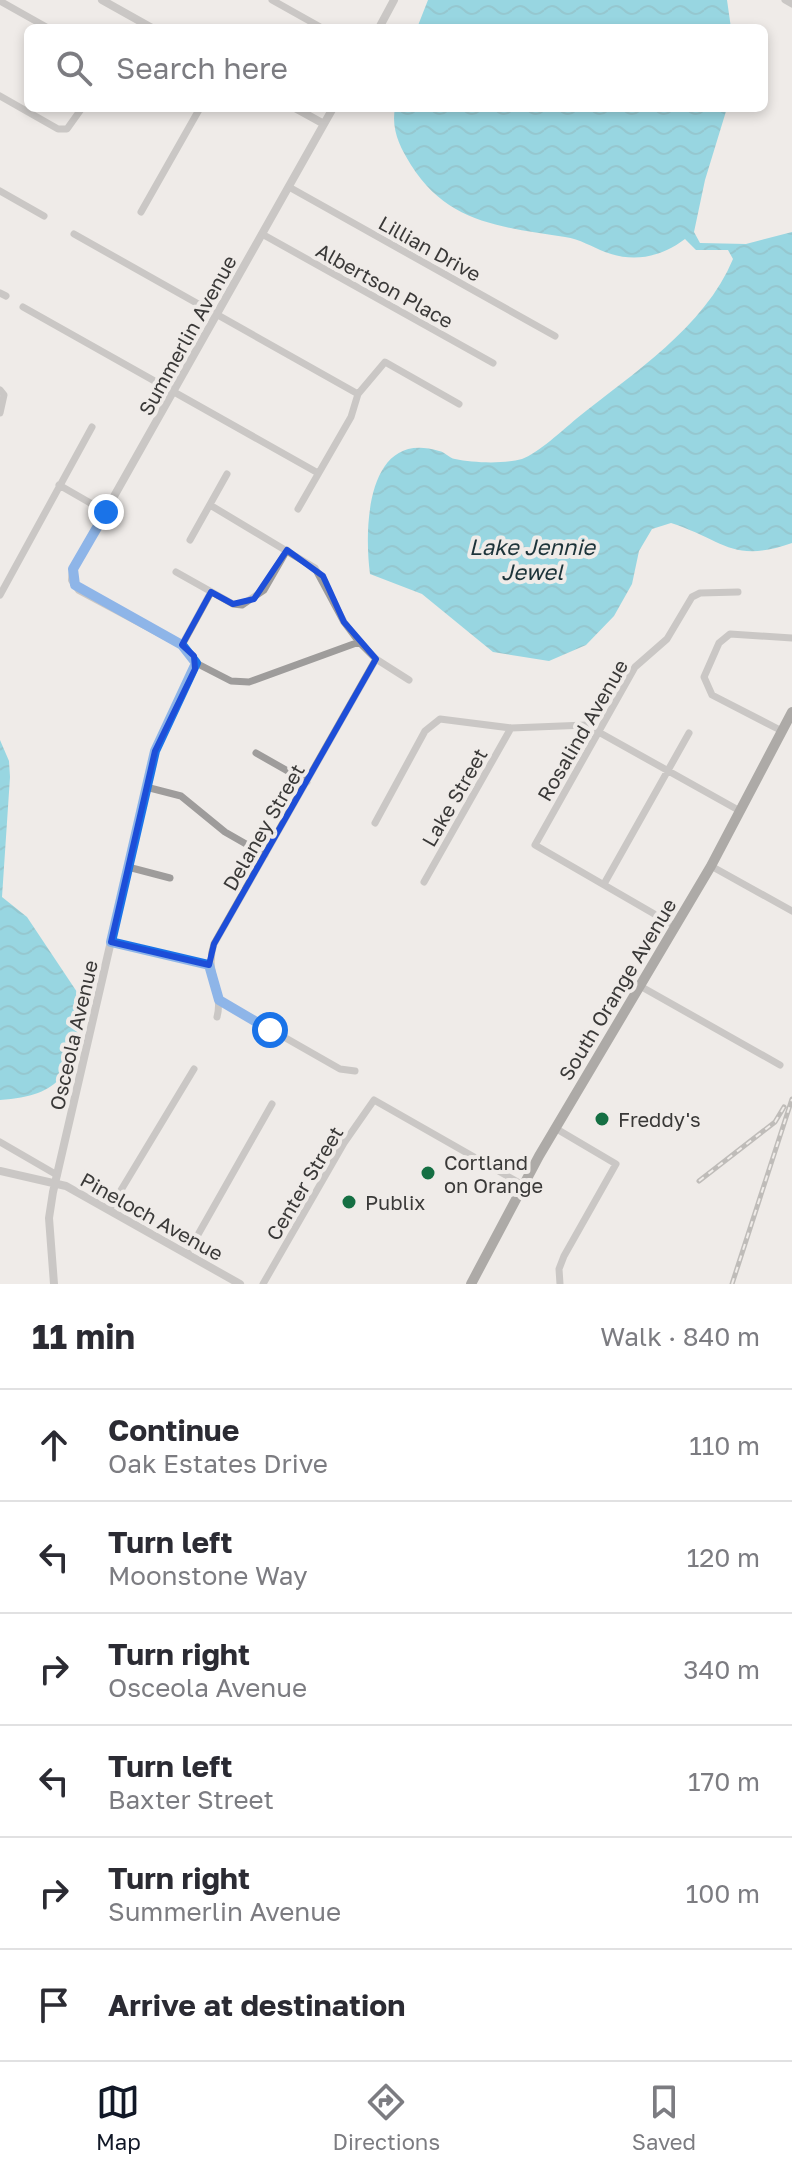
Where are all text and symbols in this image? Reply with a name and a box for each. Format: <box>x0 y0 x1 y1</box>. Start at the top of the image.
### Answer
search box <box>24 24 768 112</box>
icon: search <box>52 46 96 90</box>
text: Search here <box>116 50 288 86</box>
street label: Lillian Drive <box>375 210 485 286</box>
street label: Albertson Place <box>312 237 458 333</box>
street label: Summerlin Avenue <box>133 251 241 419</box>
route end <box>88 494 124 530</box>
water label: Lake Jennie Jewel <box>469 533 597 585</box>
street label: Rosalind Avenue <box>532 655 632 805</box>
street label: Lake Street <box>416 744 492 850</box>
street label: Delaney Street <box>217 759 309 895</box>
street label: South Orange Avenue <box>553 894 681 1084</box>
street label: Osceola Avenue <box>44 958 102 1112</box>
route start <box>252 1012 288 1048</box>
place label: Freddy's <box>618 1107 701 1131</box>
marker: Freddy's <box>593 1110 611 1128</box>
street label: Center Street <box>261 1122 347 1244</box>
place label: Cortland on Orange <box>444 1150 543 1197</box>
marker: Cortland on Orange <box>419 1164 437 1182</box>
street label: Pineloch Avenue <box>76 1167 228 1265</box>
place label: Publix <box>365 1190 425 1214</box>
marker: Publix <box>340 1193 358 1211</box>
text: 11 min <box>32 1316 135 1356</box>
text: Walk · 840 m <box>600 1321 760 1352</box>
text: Continue <box>108 1412 239 1448</box>
icon: ahead <box>32 1423 76 1467</box>
text: 110 m <box>689 1430 760 1461</box>
text: Oak Estates Drive <box>108 1448 328 1479</box>
text: Turn left <box>108 1524 233 1560</box>
icon: left <box>32 1535 76 1579</box>
text: 120 m <box>687 1542 760 1573</box>
text: Moonstone Way <box>108 1560 308 1591</box>
text: Turn right <box>108 1636 250 1672</box>
icon: right <box>32 1647 76 1691</box>
text: 340 m <box>683 1654 760 1685</box>
text: Osceola Avenue <box>108 1672 307 1703</box>
text: Turn left <box>108 1748 233 1784</box>
icon: left <box>32 1759 76 1803</box>
text: 170 m <box>688 1766 760 1797</box>
text: Baxter Street <box>108 1784 274 1815</box>
text: Turn right <box>108 1860 250 1896</box>
icon: right <box>32 1871 76 1915</box>
text: 100 m <box>686 1878 760 1909</box>
text: Summerlin Avenue <box>108 1896 341 1927</box>
icon: arrive <box>32 1983 76 2027</box>
text: Arrive at destination <box>108 1987 405 2023</box>
tab: Map <box>96 2080 141 2155</box>
tab: Directions <box>333 2080 440 2155</box>
tab: Saved <box>632 2080 696 2155</box>

